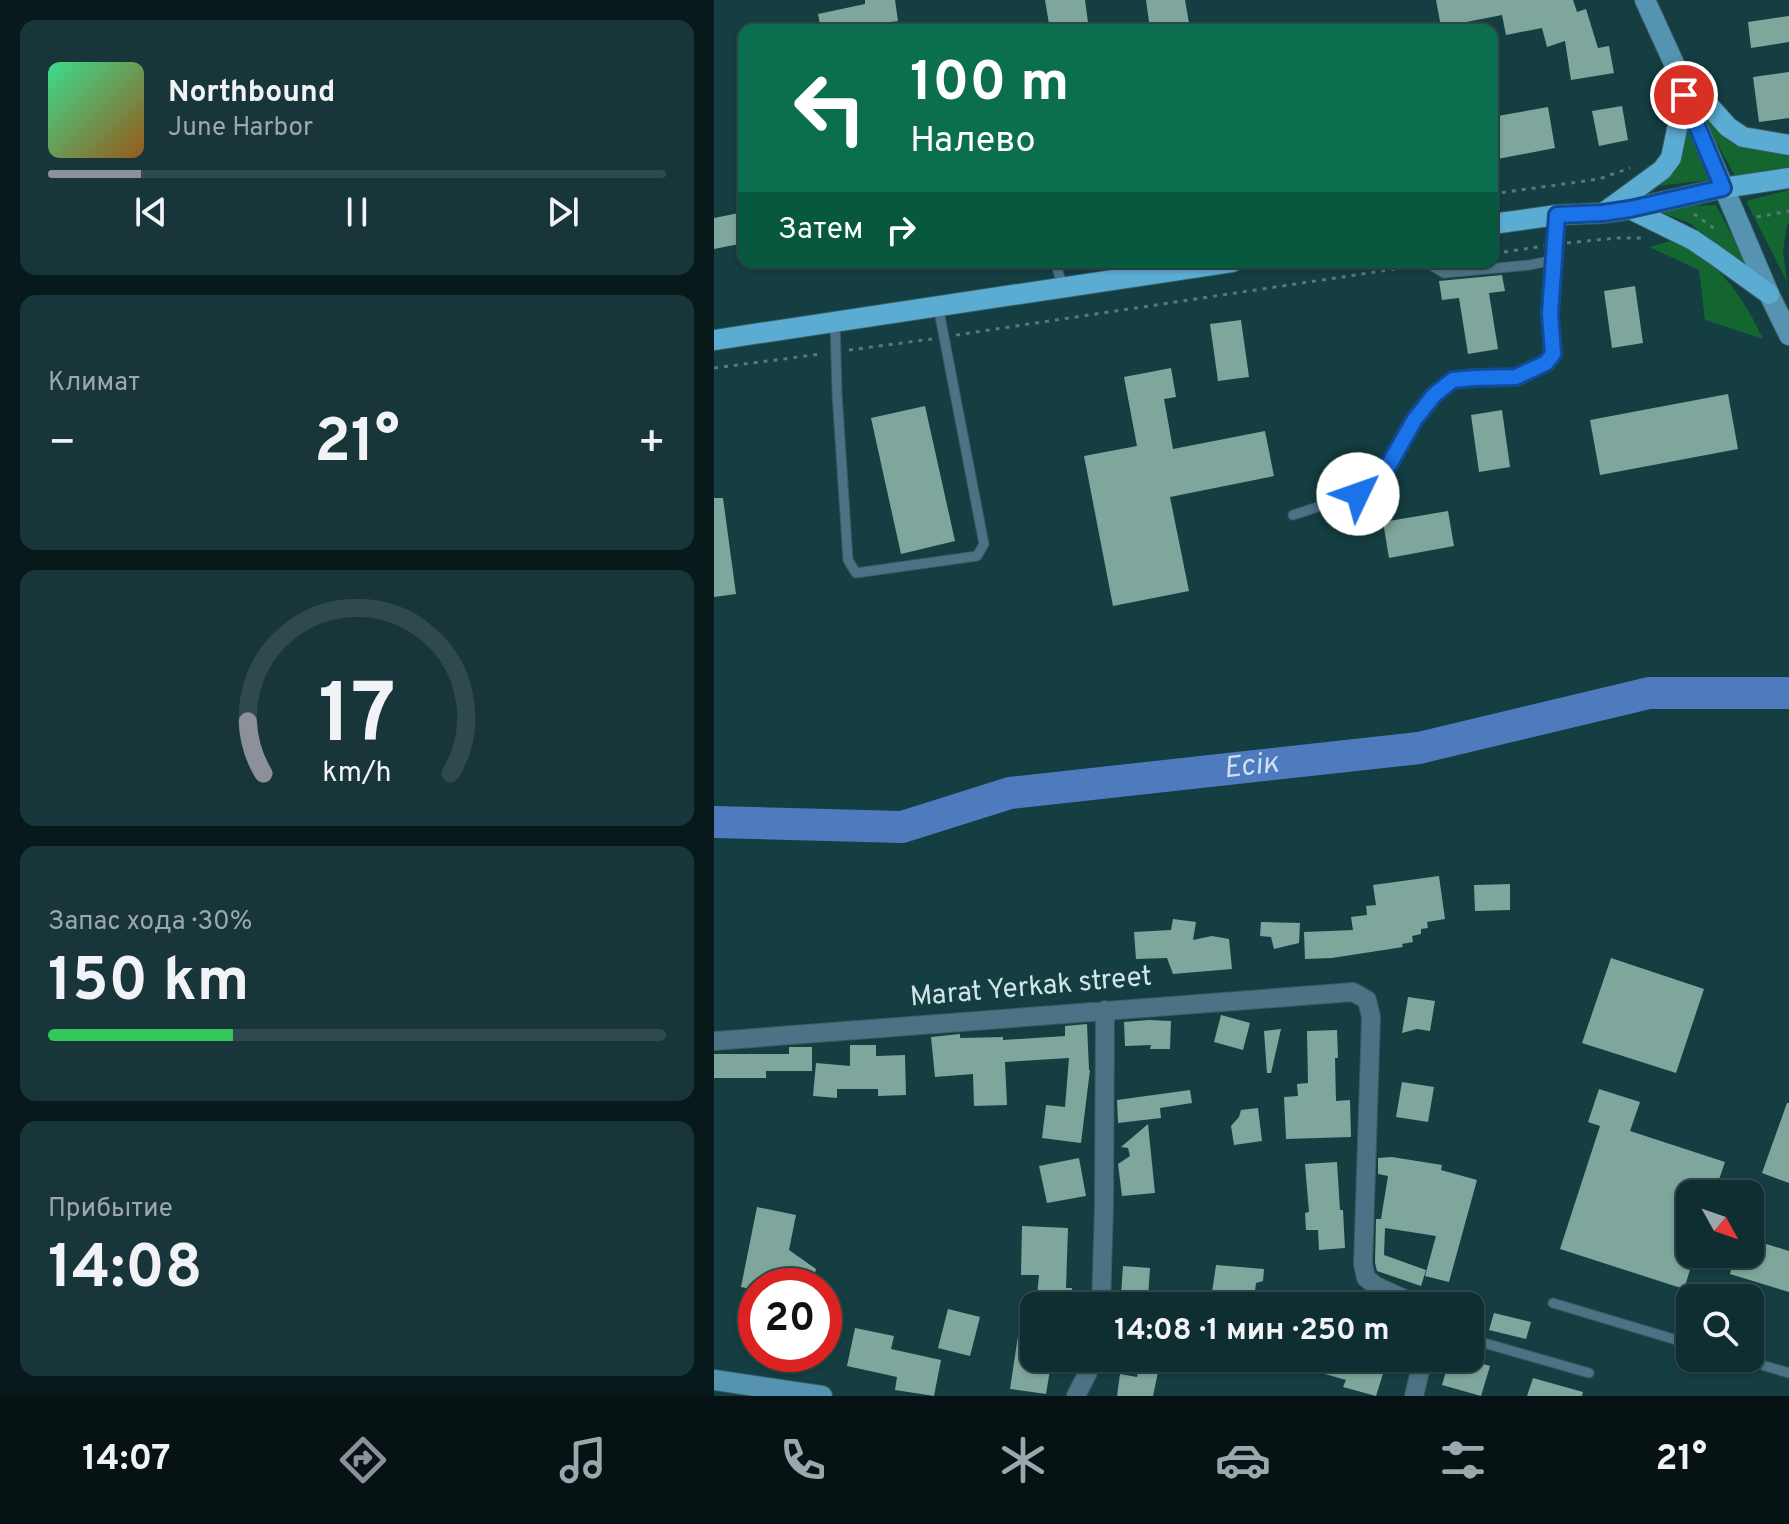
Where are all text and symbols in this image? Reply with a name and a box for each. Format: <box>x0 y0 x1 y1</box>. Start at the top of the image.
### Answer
text: 100 m <box>910 50 1069 120</box>
icon: left <box>778 56 882 160</box>
pin <box>1650 61 1718 129</box>
icon: arrive <box>1662 73 1706 117</box>
text: Northbound <box>168 75 335 112</box>
text: June Harbor <box>168 112 313 145</box>
text: Налево <box>910 119 1036 165</box>
icon: previous <box>129 190 173 234</box>
icon: pause <box>335 190 379 234</box>
icon: next <box>541 190 585 234</box>
icon: right <box>879 208 923 252</box>
text: Затем <box>778 212 863 249</box>
text: Климат <box>48 367 140 400</box>
text: 21° <box>314 407 400 483</box>
text: − <box>48 417 76 473</box>
text: + <box>638 417 666 473</box>
position arrow <box>1316 452 1400 536</box>
text: 17 <box>318 667 396 772</box>
water label: Есік <box>1222 745 1282 788</box>
text: km/h <box>322 756 392 792</box>
text: Запас хода · 30% <box>48 906 252 939</box>
text: 150 km <box>48 946 249 1022</box>
street label: Marat Yerkak street <box>909 959 1153 1017</box>
north arrow <box>1676 1180 1764 1268</box>
map controls <box>1676 1180 1764 1372</box>
text: Прибытие <box>48 1193 173 1226</box>
text: 14:08 <box>48 1233 202 1309</box>
speed limit sign: 20 <box>738 1268 842 1372</box>
button: search <box>1676 1284 1764 1372</box>
text: 14:08 · 1 мин · 250 m <box>1114 1313 1390 1350</box>
icon: directions <box>335 1432 391 1488</box>
icon: music <box>555 1432 611 1488</box>
icon: phone <box>775 1432 831 1488</box>
icon: climate <box>995 1432 1051 1488</box>
icon: car <box>1215 1432 1271 1488</box>
icon: filters <box>1435 1432 1491 1488</box>
text: 14:07 <box>82 1437 171 1483</box>
text: 21° <box>1656 1437 1707 1483</box>

